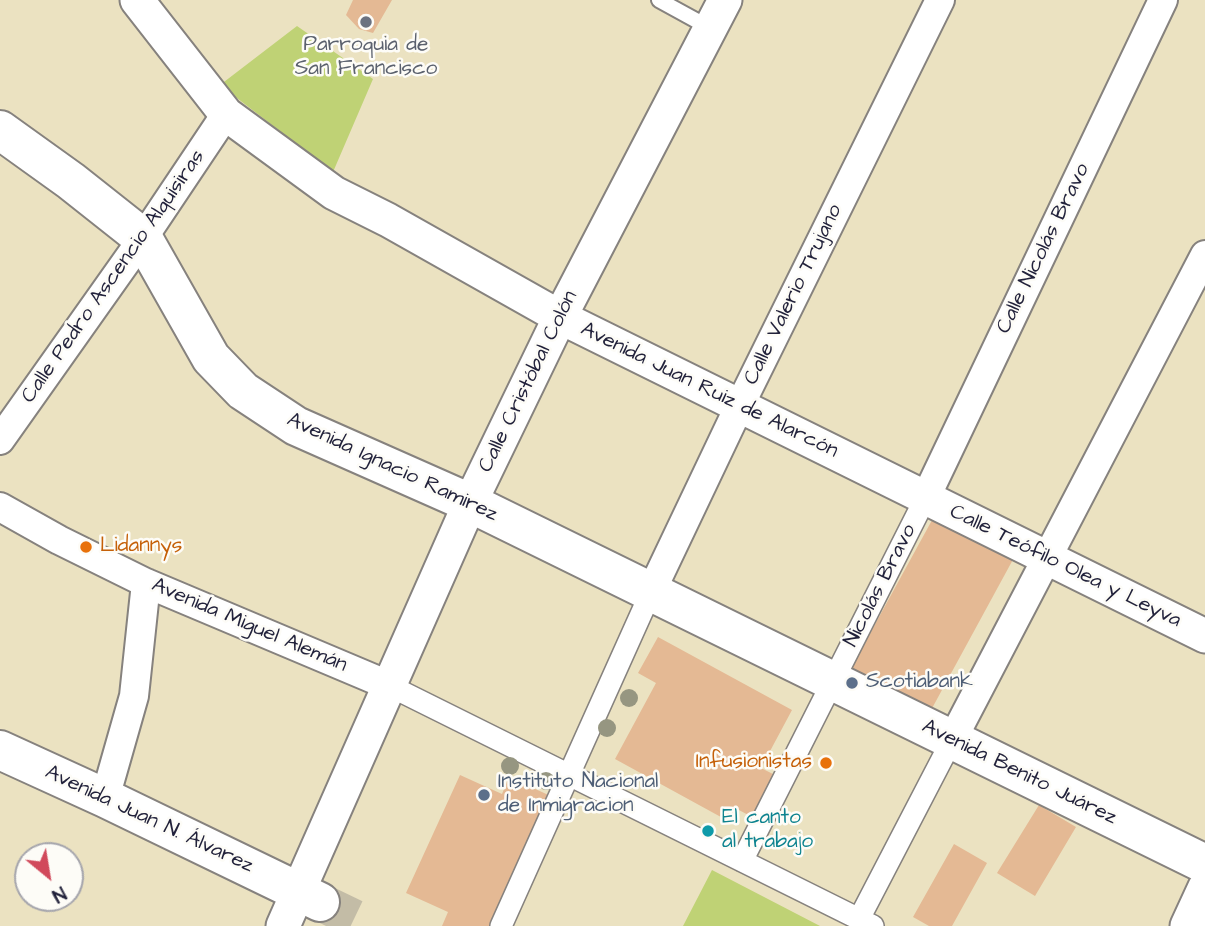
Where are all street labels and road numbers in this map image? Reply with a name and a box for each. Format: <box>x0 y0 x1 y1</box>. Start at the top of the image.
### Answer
street label: Calle Pedro Ascencio Alquisiras <box>17 146 211 408</box>
street label: Calle Nicolás Bravo <box>992 160 1096 338</box>
street label: Calle Valerio Trujano <box>739 201 849 389</box>
street label: Calle Cristóbal Colón <box>474 287 584 477</box>
street label: Avenida Juan Ruiz de Alarcón <box>576 318 842 464</box>
street label: Avenida Ignacio Ramirez <box>283 408 501 528</box>
street label: Calle Teófilo Olea y Leyva <box>945 500 1185 634</box>
street label: Nicolás Bravo <box>839 520 923 652</box>
street label: Avenida Miguel Alemán <box>147 573 351 679</box>
street label: Avenida Benito Juárez <box>917 715 1121 831</box>
street label: Avenida Juan N. Álvarez <box>41 761 257 879</box>

